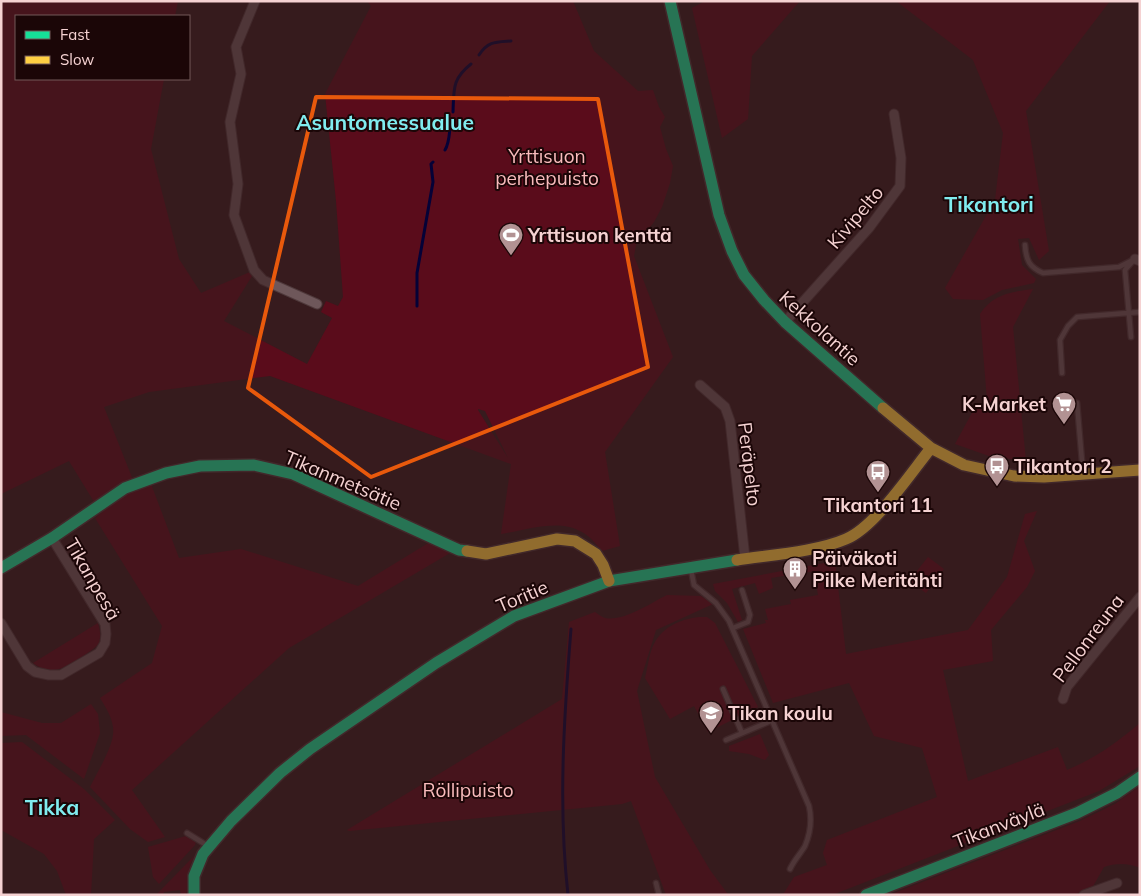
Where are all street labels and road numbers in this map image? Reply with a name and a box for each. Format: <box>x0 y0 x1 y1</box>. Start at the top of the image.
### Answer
street label: Kivipelto <box>822 181 888 253</box>
street label: Kekkolantie <box>774 285 866 371</box>
street label: Peräpelto <box>733 421 767 507</box>
street label: Tikanmetsätie <box>281 445 405 515</box>
street label: Tikanpesä <box>60 534 126 624</box>
street label: Toritie <box>493 574 551 618</box>
street label: Pellonreuna <box>1047 589 1129 687</box>
street label: Tikanväylä <box>950 797 1048 853</box>

